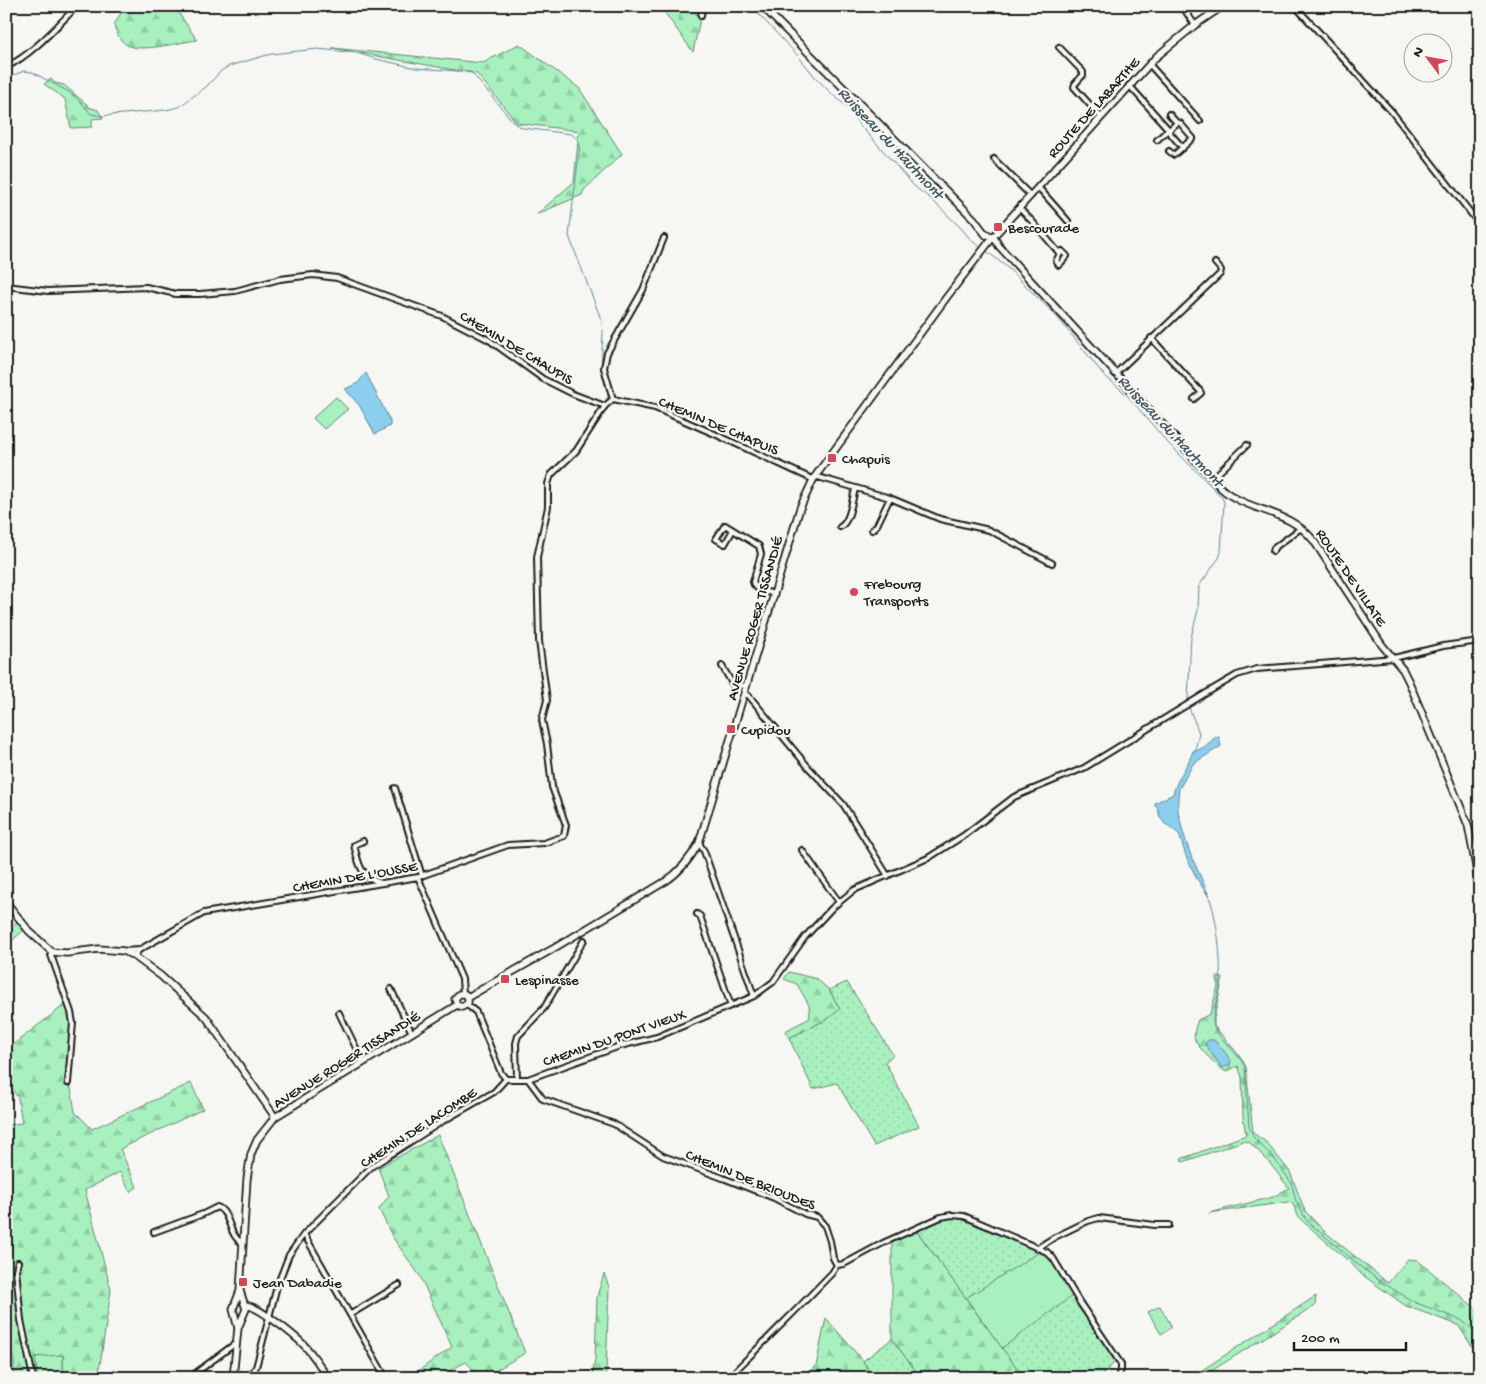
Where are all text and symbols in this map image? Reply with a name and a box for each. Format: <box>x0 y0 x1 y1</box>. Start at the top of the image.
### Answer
north arrow <box>1404 32 1454 82</box>
text: N <box>1409 44 1429 61</box>
street label: ROUTE DE LABARTHE <box>1045 54 1145 162</box>
water label: Ruisseau du Hautmont <box>833 84 948 206</box>
place label: Bescourade <box>1007 220 1079 238</box>
marker: Bescourade <box>992 221 1004 233</box>
street label: CHEMIN DE CHAUPIS <box>456 308 576 390</box>
water label: Ruisseau du Hautmont <box>1113 372 1228 494</box>
street label: CHEMIN DE CHAPUIS <box>655 393 781 460</box>
place label: Chapuis <box>842 451 890 469</box>
marker: Chapuis <box>826 452 838 464</box>
street label: ROUTE DE VILLATE <box>1311 526 1390 631</box>
street label: AVENUE ROGER TISSANDIÉ <box>724 534 788 703</box>
place label: Frebourg Transports <box>863 576 929 611</box>
marker: Frebourg Transports <box>848 586 860 598</box>
place label: Cupidou <box>741 722 790 740</box>
marker: Cupidou <box>725 723 737 735</box>
street label: CHEMIN DE L'OUSSE <box>292 858 420 898</box>
place label: Lespinasse <box>515 972 579 990</box>
marker: Lespinasse <box>499 973 511 985</box>
street label: CHEMIN DU PONT VIEUX <box>541 1006 689 1072</box>
street label: AVENUE ROGER TISSANDIÉ <box>270 1008 424 1113</box>
street label: CHEMIN DE LACOMBE <box>358 1084 481 1173</box>
street label: CHEMIN DE BRIOUDES <box>682 1146 818 1215</box>
place label: Jean Dabadie <box>253 1275 342 1293</box>
marker: Jean Dabadie <box>237 1276 249 1288</box>
scale bar <box>1294 1319 1406 1351</box>
text: 200 m <box>1301 1330 1340 1348</box>

